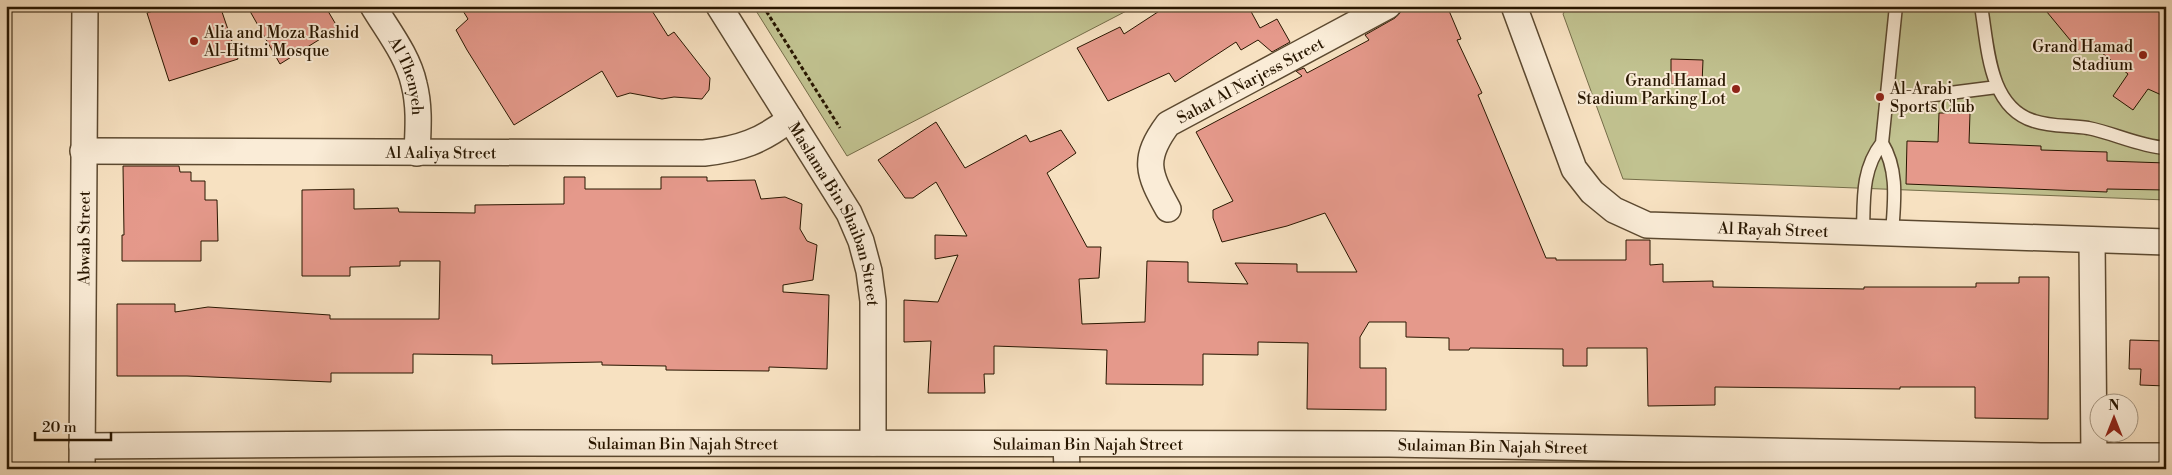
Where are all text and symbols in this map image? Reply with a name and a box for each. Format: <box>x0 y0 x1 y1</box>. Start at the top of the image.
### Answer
place label: Alia and Moza Rashid Al-Hitmi Mosque <box>203 23 359 61</box>
street label: Al Thenyeh <box>383 32 427 116</box>
street label: Sahat Al Narjess Street <box>1173 33 1328 129</box>
marker: Alia and Moza Rashid Al-Hitmi Mosque <box>188 35 200 47</box>
place label: Grand Hamad Stadium <box>2032 37 2133 75</box>
marker: Grand Hamad Stadium <box>2137 49 2149 61</box>
place label: Grand Hamad Stadium Parking Lot <box>1577 71 1726 109</box>
place label: Al-Arabi Sports Club <box>1889 79 1975 117</box>
marker: Grand Hamad Stadium Parking Lot <box>1730 83 1742 95</box>
marker: Al-Arabi Sports Club <box>1874 91 1886 103</box>
street label: Maslama Bin Shaiban Street <box>783 119 882 306</box>
street label: Al Aaliya Street <box>384 143 497 163</box>
street label: Abwab Street <box>74 190 95 287</box>
street label: Al Rayah Street <box>1717 218 1829 242</box>
north arrow <box>2090 392 2140 442</box>
text: N <box>2108 397 2120 415</box>
scale bar <box>35 410 111 442</box>
text: 20 m <box>42 418 77 437</box>
street label: Sulaiman Bin Najah Street <box>588 434 778 454</box>
street label: Sulaiman Bin Najah Street <box>993 435 1183 455</box>
street label: Sulaiman Bin Najah Street <box>1398 435 1589 459</box>

